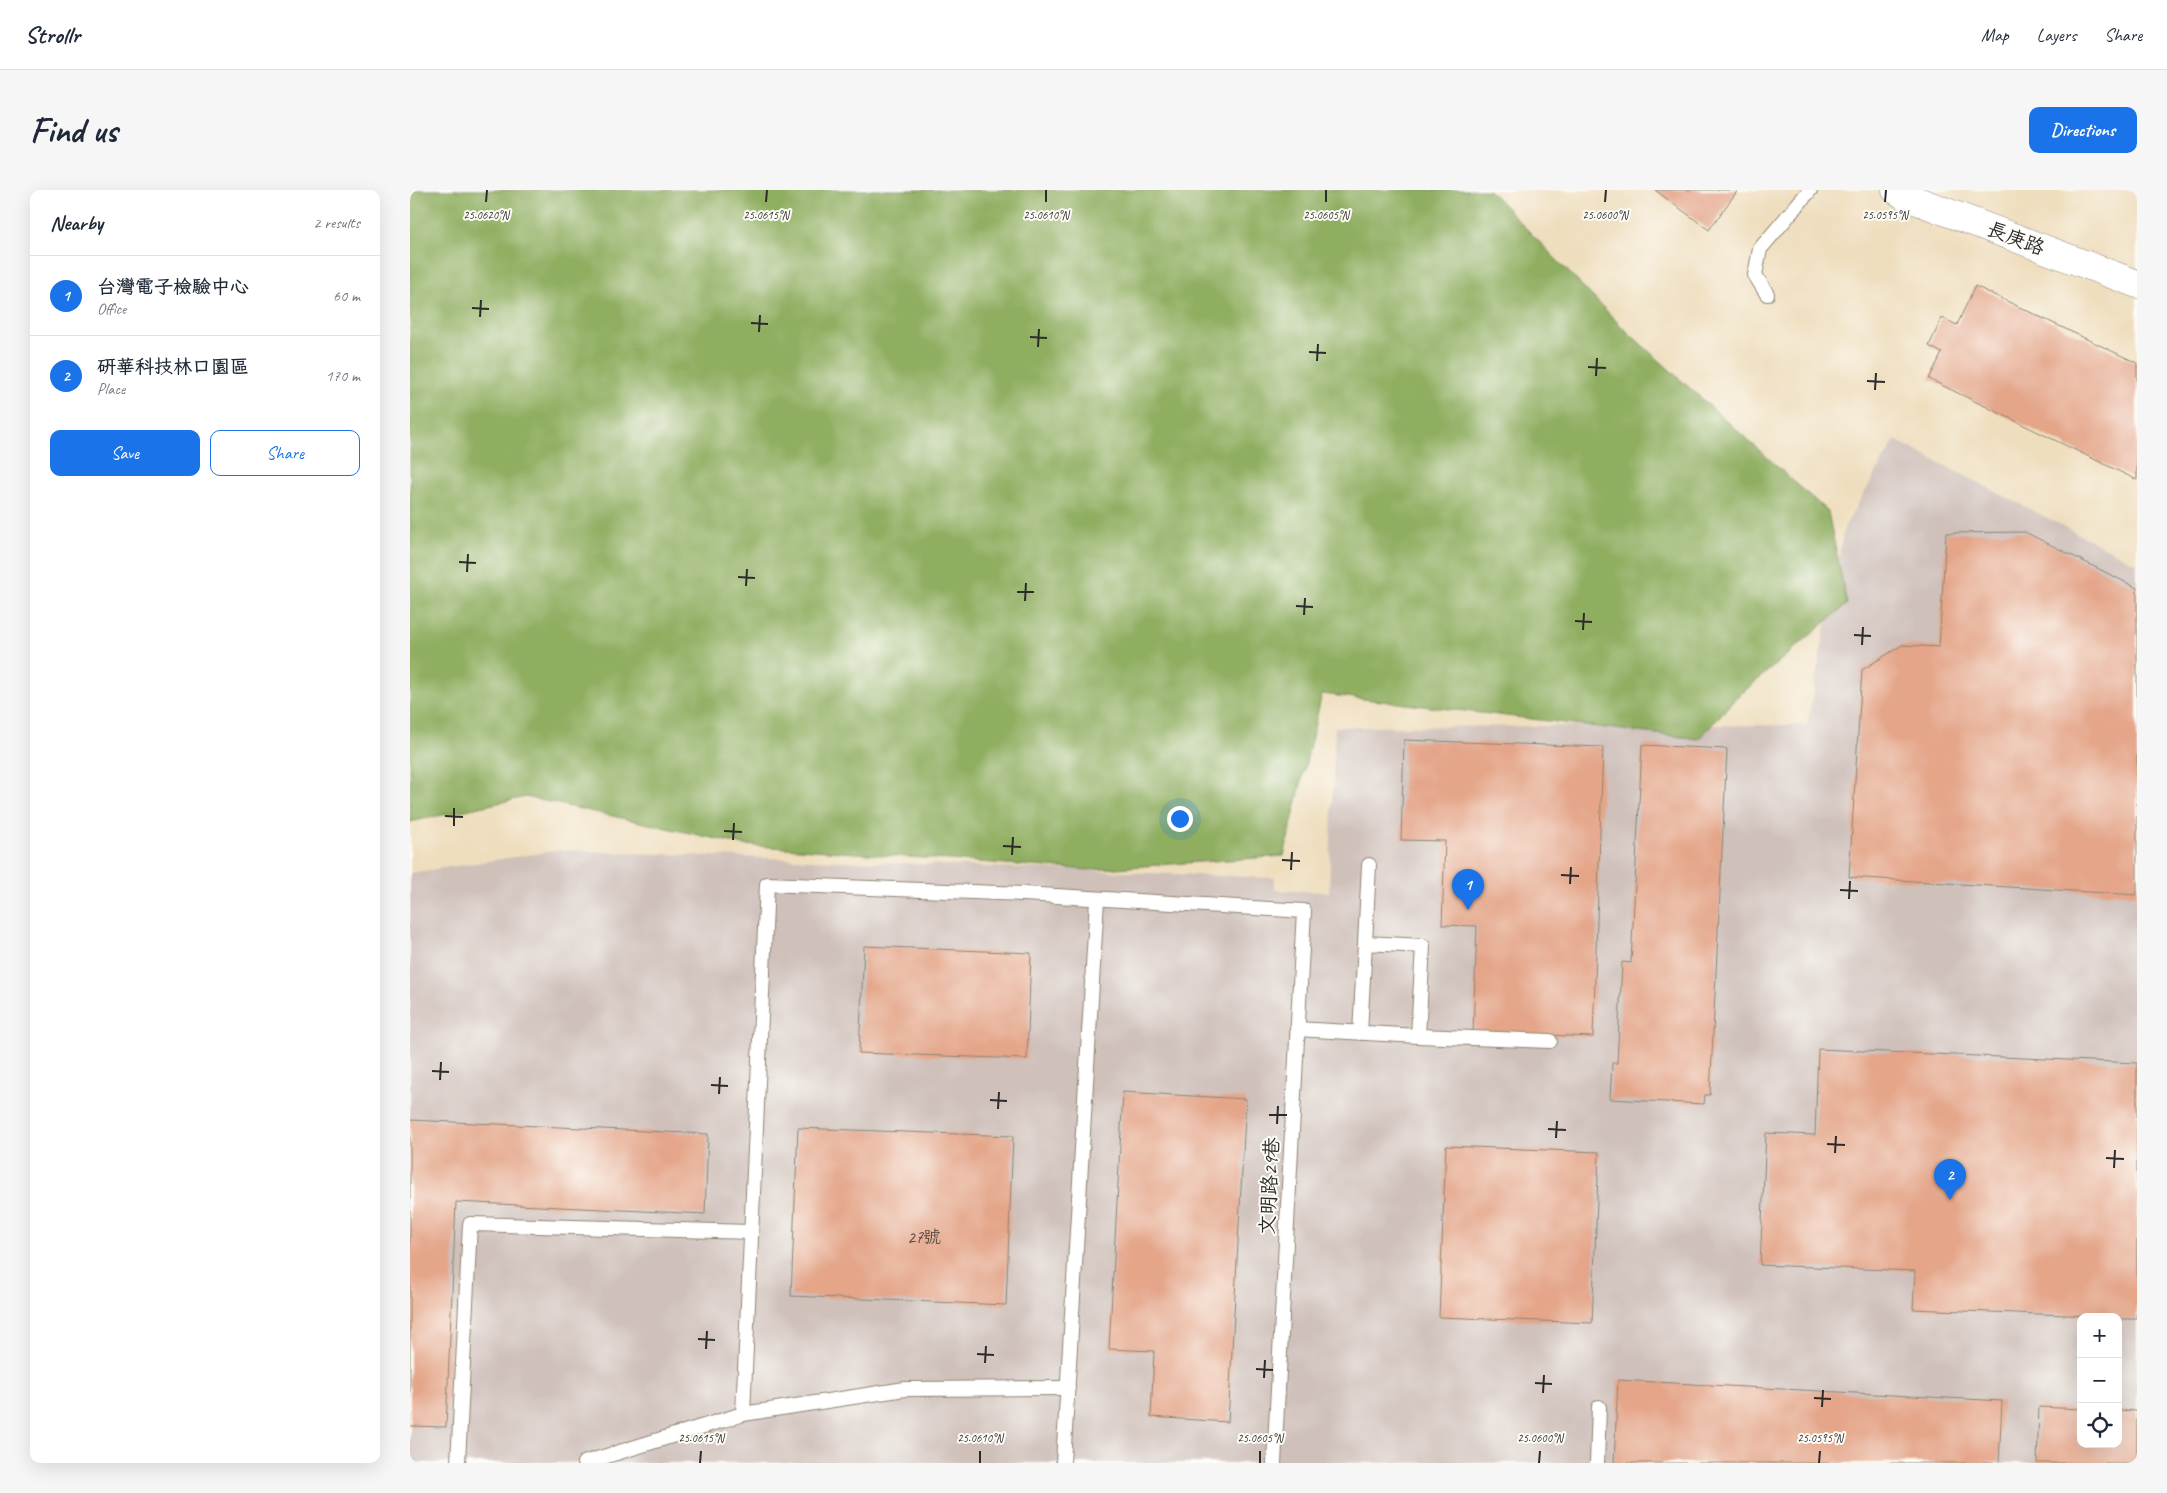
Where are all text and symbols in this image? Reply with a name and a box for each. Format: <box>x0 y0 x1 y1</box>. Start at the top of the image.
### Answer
text: Strollr <box>25 20 80 50</box>
text: Map <box>1981 24 2009 46</box>
text: Layers <box>2037 24 2076 46</box>
text: Share <box>2104 24 2142 46</box>
button: Directions <box>2029 107 2137 153</box>
text: Find us <box>30 108 117 153</box>
text: 25.0620°N <box>463 207 510 223</box>
text: 25.0615°N <box>743 207 790 223</box>
text: 25.0610°N <box>1023 207 1070 223</box>
text: 25.0605°N <box>1303 207 1350 223</box>
text: 25.0600°N <box>1582 207 1629 223</box>
text: 25.0595°N <box>1862 207 1909 223</box>
text: Nearby <box>50 210 103 236</box>
text: 2 results <box>313 213 360 233</box>
street label: 長庚路 <box>1983 216 2049 261</box>
text: 台灣電子檢驗中心 <box>97 275 249 299</box>
text: 1 <box>62 286 70 306</box>
text: 60 m <box>333 286 360 306</box>
text: Office <box>97 299 126 319</box>
text: 研華科技林口園區 <box>97 355 249 379</box>
text: 2 <box>62 366 70 386</box>
text: 170 m <box>326 366 360 386</box>
text: Place <box>97 379 125 399</box>
button: Save <box>50 430 200 476</box>
button: Share <box>210 430 360 476</box>
your location <box>1167 806 1193 832</box>
pin: 1 <box>1452 869 1484 910</box>
street label: 文明路29巷 <box>1254 1135 1285 1236</box>
pin: 2 <box>1934 1159 1966 1200</box>
house number: 27號 <box>907 1226 941 1248</box>
map controls <box>2077 1313 2122 1448</box>
button: + <box>2077 1313 2122 1358</box>
button: − <box>2077 1358 2122 1403</box>
button: locate <box>2077 1403 2122 1448</box>
text: 25.0615°N <box>678 1430 725 1446</box>
text: 25.0610°N <box>957 1430 1004 1446</box>
text: 25.0605°N <box>1237 1430 1284 1446</box>
text: 25.0600°N <box>1517 1430 1564 1446</box>
text: 25.0595°N <box>1797 1430 1844 1446</box>

